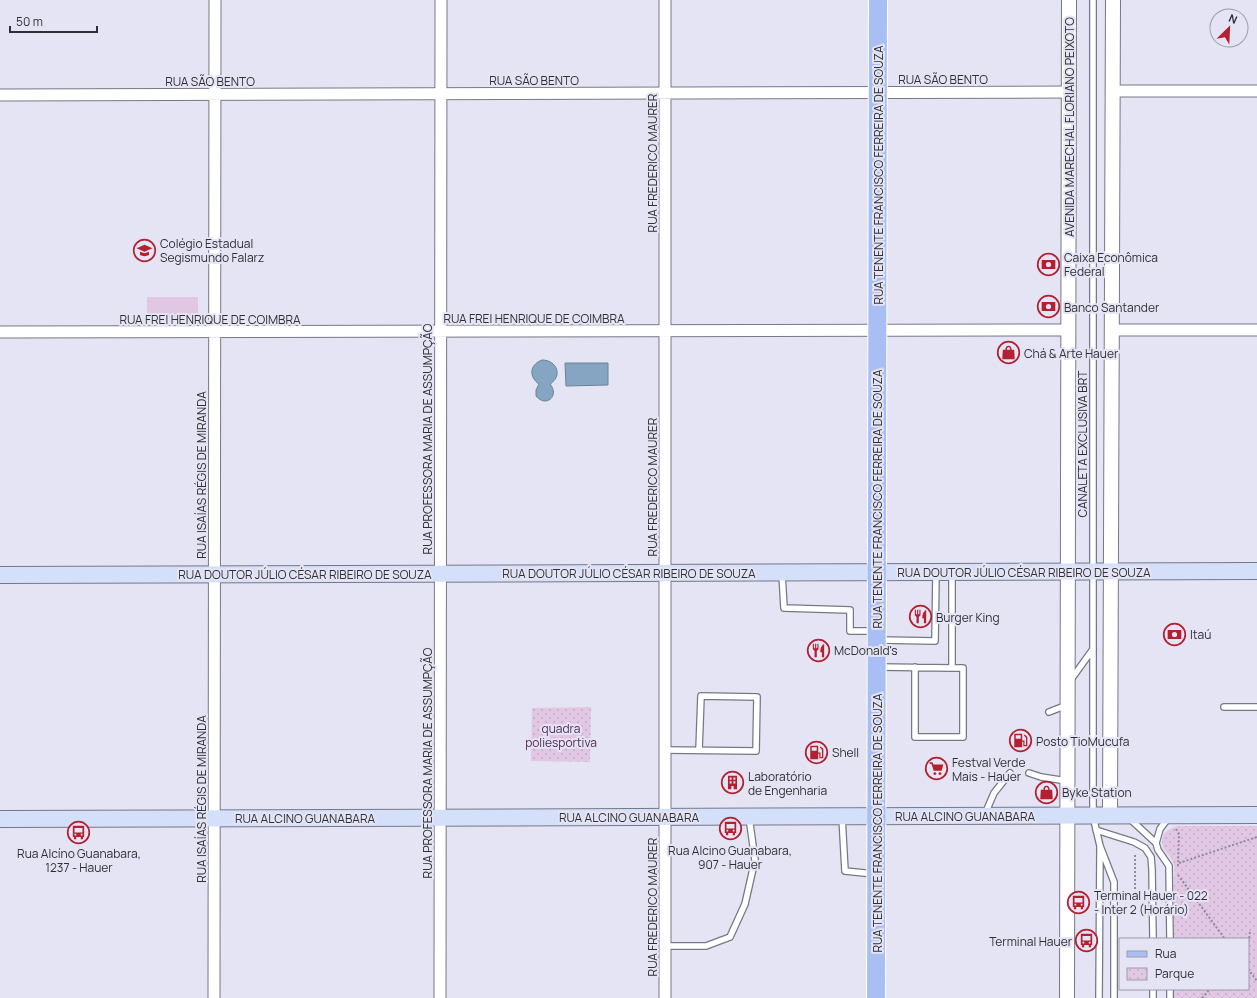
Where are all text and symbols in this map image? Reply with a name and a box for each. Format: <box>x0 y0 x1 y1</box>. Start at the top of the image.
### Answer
scale bar <box>10 8 97 34</box>
north arrow <box>1209 8 1249 48</box>
text: N <box>1227 10 1240 27</box>
text: 50 m <box>16 13 43 30</box>
street label: AVENIDA MARECHAL FLORIANO PEIXOTO <box>1061 17 1078 237</box>
street label: RUA TENENTE FRANCISCO FERREIRA DE SOUZA <box>870 45 887 305</box>
street label: RUA SÃO BENTO <box>898 71 988 88</box>
street label: RUA SÃO BENTO <box>489 72 579 89</box>
street label: RUA SÃO BENTO <box>165 73 255 90</box>
street label: RUA FREDERICO MAURER <box>644 93 661 232</box>
place label: Colégio Estadual Segismundo Falarz <box>160 235 264 266</box>
school or university icon: Colégio Estadual Segismundo Falarz <box>131 237 157 263</box>
place label: Caixa Econômica Federal <box>1064 249 1158 280</box>
bank icon: Caixa Econômica Federal <box>1035 251 1061 277</box>
bank icon: Banco Santander <box>1036 294 1062 320</box>
place label: Banco Santander <box>1064 299 1160 316</box>
street label: RUA FREI HENRIQUE DE COIMBRA <box>443 310 625 327</box>
street label: RUA FREI HENRIQUE DE COIMBRA <box>119 311 301 328</box>
street label: RUA PROFESSORA MARIA DE ASSUMPÇÃO <box>419 323 436 554</box>
shop icon: Chá & Arte Hauer <box>996 340 1022 366</box>
place label: Chá & Arte Hauer <box>1024 345 1119 362</box>
street label: RUA TENENTE FRANCISCO FERREIRA DE SOUZA <box>869 369 886 629</box>
street label: CANALETA EXCLUSIVA BRT <box>1074 370 1091 517</box>
street label: RUA ISAÍAS RÉGIS DE MIRANDA <box>193 391 210 559</box>
street label: RUA FREDERICO MAURER <box>644 417 661 556</box>
street label: RUA DOUTOR JÚLIO CÉSAR RIBEIRO DE SOUZA <box>897 564 1151 581</box>
street label: RUA DOUTOR JÚLIO CÉSAR RIBEIRO DE SOUZA <box>502 565 756 582</box>
street label: RUA DOUTOR JÚLIO CÉSAR RIBEIRO DE SOUZA <box>178 566 432 583</box>
restaurant icon: Burger King <box>907 604 933 630</box>
place label: Burger King <box>936 609 1000 626</box>
bank icon: Itaú <box>1161 621 1187 647</box>
place label: Itaú <box>1190 626 1211 643</box>
restaurant icon: McDonald's <box>805 637 831 663</box>
place label: McDonald's <box>834 642 898 659</box>
street label: RUA PROFESSORA MARIA DE ASSUMPÇÃO <box>419 647 436 878</box>
street label: RUA TENENTE FRANCISCO FERREIRA DE SOUZA <box>869 693 886 953</box>
street label: RUA ISAÍAS RÉGIS DE MIRANDA <box>193 715 210 883</box>
park label: quadra poliesportiva <box>525 720 597 751</box>
fuel station icon: Posto TioMucufa <box>1007 728 1033 754</box>
place label: Posto TioMucufa <box>1036 733 1129 750</box>
fuel station icon: Shell <box>803 739 829 765</box>
place label: Shell <box>832 744 859 761</box>
place label: Festval Verde Mais - Hauer <box>952 754 1025 785</box>
supermarket icon: Festval Verde Mais - Hauer <box>924 756 950 782</box>
place label: Laboratório de Engenharia <box>748 768 827 799</box>
building icon: Laboratório de Engenharia <box>719 770 745 796</box>
shop icon: Byke Station <box>1033 779 1059 805</box>
place label: Byke Station <box>1062 784 1132 801</box>
street label: RUA ALCINO GUANABARA <box>895 808 1035 825</box>
street label: RUA ALCINO GUANABARA <box>559 809 699 826</box>
street label: RUA ALCINO GUANABARA <box>235 810 375 827</box>
bus stop icon: Rua Alcino Guanabara, 907 - Hauer <box>717 816 743 842</box>
bus stop icon: Rua Alcíno Guanabara, 1237 - Hauer <box>66 819 92 845</box>
street label: RUA FREDERICO MAURER <box>644 837 661 976</box>
place label: Rua Alcino Guanabara, 907 - Hauer <box>668 842 792 873</box>
place label: Rua Alcíno Guanabara, 1237 - Hauer <box>17 845 141 876</box>
place label: Terminal Hauer - 022 - Inter 2 (Horário) <box>1094 887 1208 918</box>
bus stop icon: Terminal Hauer - 022 - Inter 2 (Horário) <box>1065 889 1091 915</box>
bus stop icon: Terminal Hauer <box>1074 928 1100 954</box>
place label: Terminal Hauer <box>989 933 1073 950</box>
legend <box>1119 938 1249 990</box>
text: Rua <box>1155 945 1176 962</box>
text: Parque <box>1155 965 1194 982</box>

